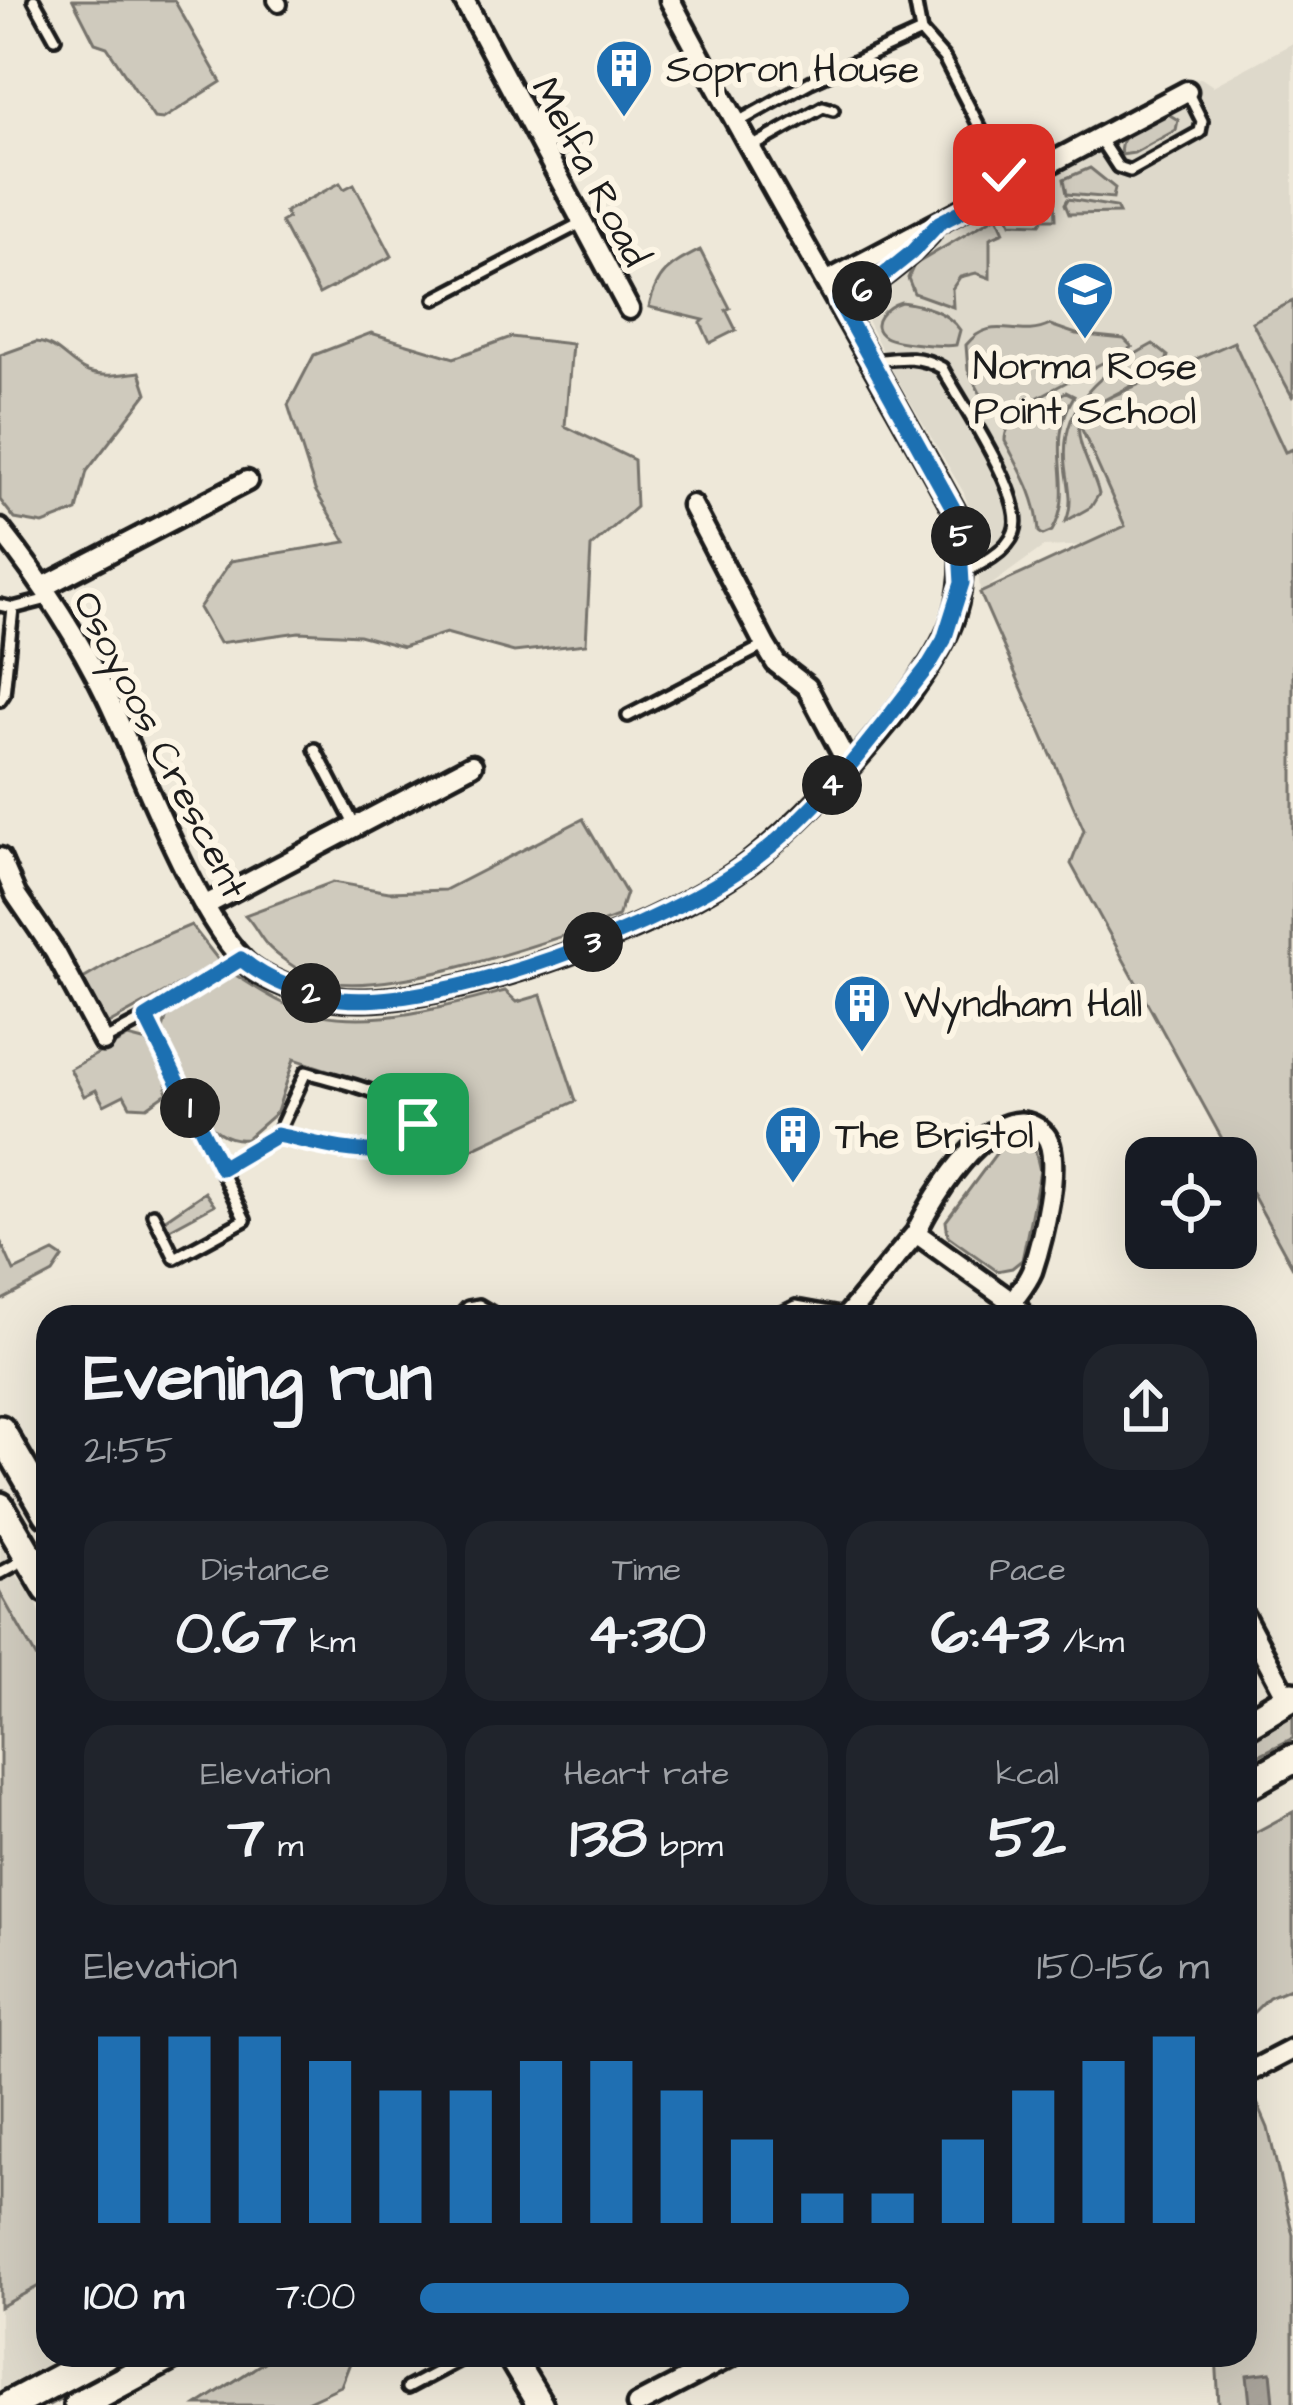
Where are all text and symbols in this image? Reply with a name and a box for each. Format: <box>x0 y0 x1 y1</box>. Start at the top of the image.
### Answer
building icon: Sopron House <box>593 37 655 119</box>
place label: Sopron House <box>666 44 919 98</box>
street label: Melfa Road <box>517 68 662 277</box>
pin <box>953 124 1055 226</box>
icon: check <box>971 142 1037 208</box>
school or university icon: Norma Rose Point School <box>1054 259 1116 341</box>
pin: 6 <box>832 261 892 321</box>
text: 6 <box>852 268 872 314</box>
place label: Norma Rose Point School <box>973 341 1197 440</box>
pin: 5 <box>931 506 991 566</box>
text: 5 <box>949 513 973 559</box>
street label: Osoyoos Crescent <box>57 582 260 909</box>
pin: 4 <box>802 755 862 815</box>
text: 4 <box>821 762 843 808</box>
pin: 3 <box>563 912 623 972</box>
text: 3 <box>585 919 601 965</box>
pin: 2 <box>281 963 341 1023</box>
text: 2 <box>302 970 320 1016</box>
building icon: Wyndham Hall <box>831 972 893 1054</box>
place label: Wyndham Hall <box>904 979 1142 1034</box>
pin <box>367 1073 469 1175</box>
pin: 1 <box>160 1078 220 1138</box>
text: 1 <box>188 1085 192 1131</box>
icon: arrive <box>385 1091 451 1157</box>
building icon: The Bristol <box>762 1103 824 1185</box>
place label: The Bristol <box>835 1110 1034 1164</box>
map controls <box>1125 1137 1257 1269</box>
button: locate <box>1125 1137 1257 1269</box>
text: Evening run <box>84 1334 432 1426</box>
button: share <box>1083 1344 1209 1470</box>
text: 21:55 <box>84 1425 173 1479</box>
text: Distance <box>201 1547 330 1593</box>
text: Time <box>612 1547 681 1593</box>
text: Pace <box>989 1547 1066 1593</box>
text: 0.67 <box>176 1593 296 1676</box>
text: 4:30 <box>587 1593 706 1676</box>
text: 6:43 <box>931 1593 1050 1676</box>
text: km <box>296 1619 356 1665</box>
text: /km <box>1050 1619 1124 1665</box>
text: Elevation <box>201 1751 330 1797</box>
text: Heart rate <box>564 1751 729 1797</box>
text: kcal <box>996 1751 1059 1797</box>
text: 7 <box>228 1797 265 1880</box>
text: 138 <box>570 1797 647 1880</box>
text: 52 <box>989 1797 1066 1880</box>
text: m <box>265 1823 303 1869</box>
text: bpm <box>647 1823 723 1869</box>
text: Elevation <box>84 1941 238 1995</box>
text: 150–156 m <box>1037 1941 1209 1995</box>
text: 100 m <box>84 2271 184 2325</box>
text: 7:00 <box>276 2271 356 2325</box>

